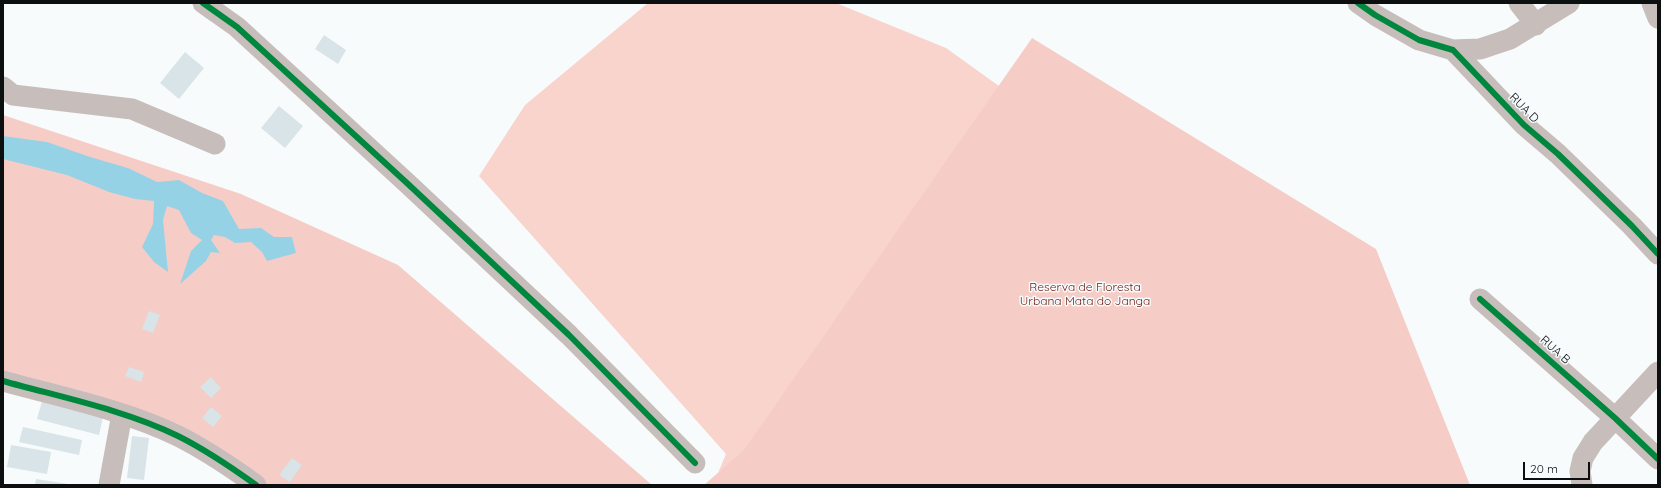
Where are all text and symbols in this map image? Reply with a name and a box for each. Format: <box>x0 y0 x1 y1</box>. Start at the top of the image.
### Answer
street label: RUA D <box>1506 90 1542 126</box>
park label: Reserva de Floresta Urbana Mata do Janga <box>1020 280 1150 308</box>
street label: RUA B <box>1537 333 1573 367</box>
scale bar <box>1525 454 1592 480</box>
text: 20 m <box>1530 461 1558 476</box>

